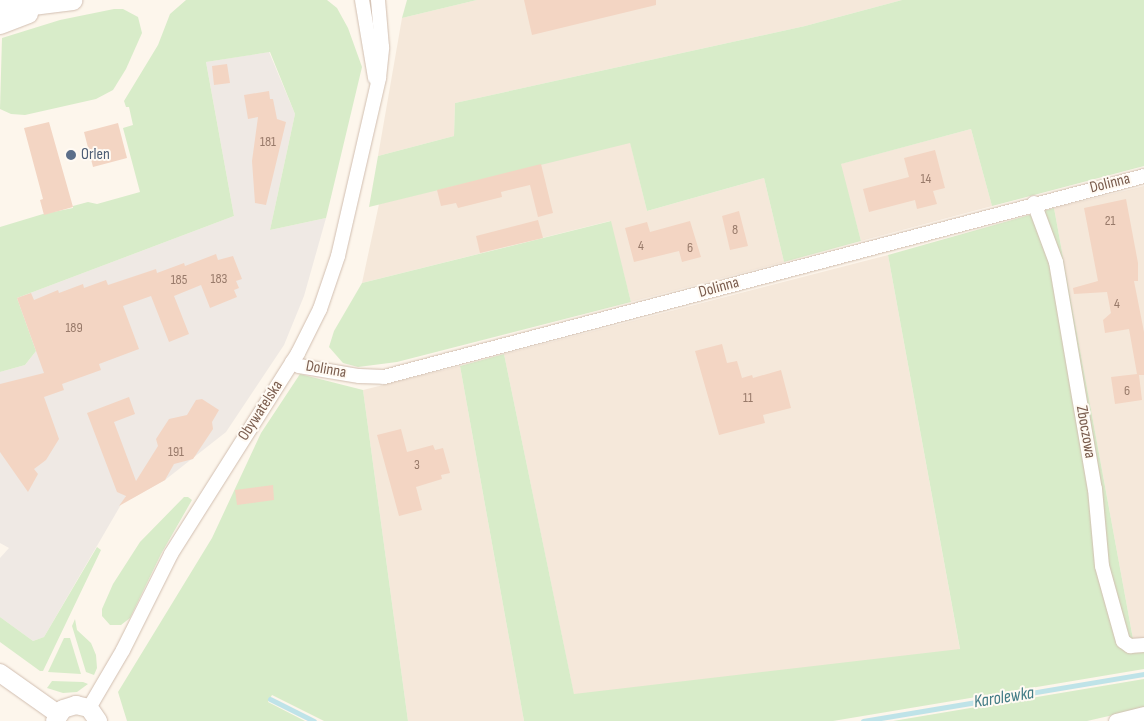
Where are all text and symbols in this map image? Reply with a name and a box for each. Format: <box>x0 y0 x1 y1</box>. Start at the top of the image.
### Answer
house number: 181 <box>260 134 276 150</box>
place label: Orlen <box>81 145 110 165</box>
marker: Orlen <box>65 149 77 161</box>
street label: Dolinna <box>1088 170 1132 198</box>
house number: 14 <box>921 171 931 187</box>
house number: 21 <box>1105 213 1115 229</box>
house number: 8 <box>732 222 738 238</box>
house number: 4 <box>638 238 644 254</box>
house number: 6 <box>687 240 693 256</box>
house number: 183 <box>211 271 227 287</box>
house number: 185 <box>171 272 187 288</box>
street label: Dolinna <box>697 273 741 303</box>
house number: 4 <box>1114 296 1120 312</box>
house number: 189 <box>65 320 83 336</box>
street label: Dolinna <box>304 357 348 383</box>
street label: Obywatelska <box>235 377 287 445</box>
house number: 6 <box>1124 383 1130 399</box>
house number: 11 <box>743 390 753 406</box>
street label: Zboczowa <box>1071 404 1099 460</box>
house number: 191 <box>168 444 184 460</box>
house number: 3 <box>414 457 420 473</box>
water label: Karolewka <box>972 683 1036 713</box>

